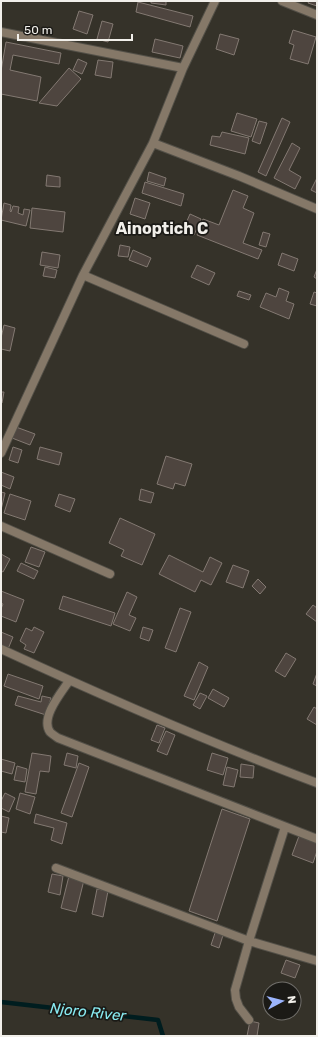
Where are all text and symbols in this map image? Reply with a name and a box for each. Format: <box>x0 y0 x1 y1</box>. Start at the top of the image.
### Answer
scale bar <box>18 16 132 42</box>
text: 50 m <box>24 23 52 37</box>
district label: Ainoptich C <box>116 219 208 238</box>
north arrow <box>262 981 302 1021</box>
text: N <box>284 995 298 1005</box>
water label: Njoro River <box>49 999 128 1025</box>

